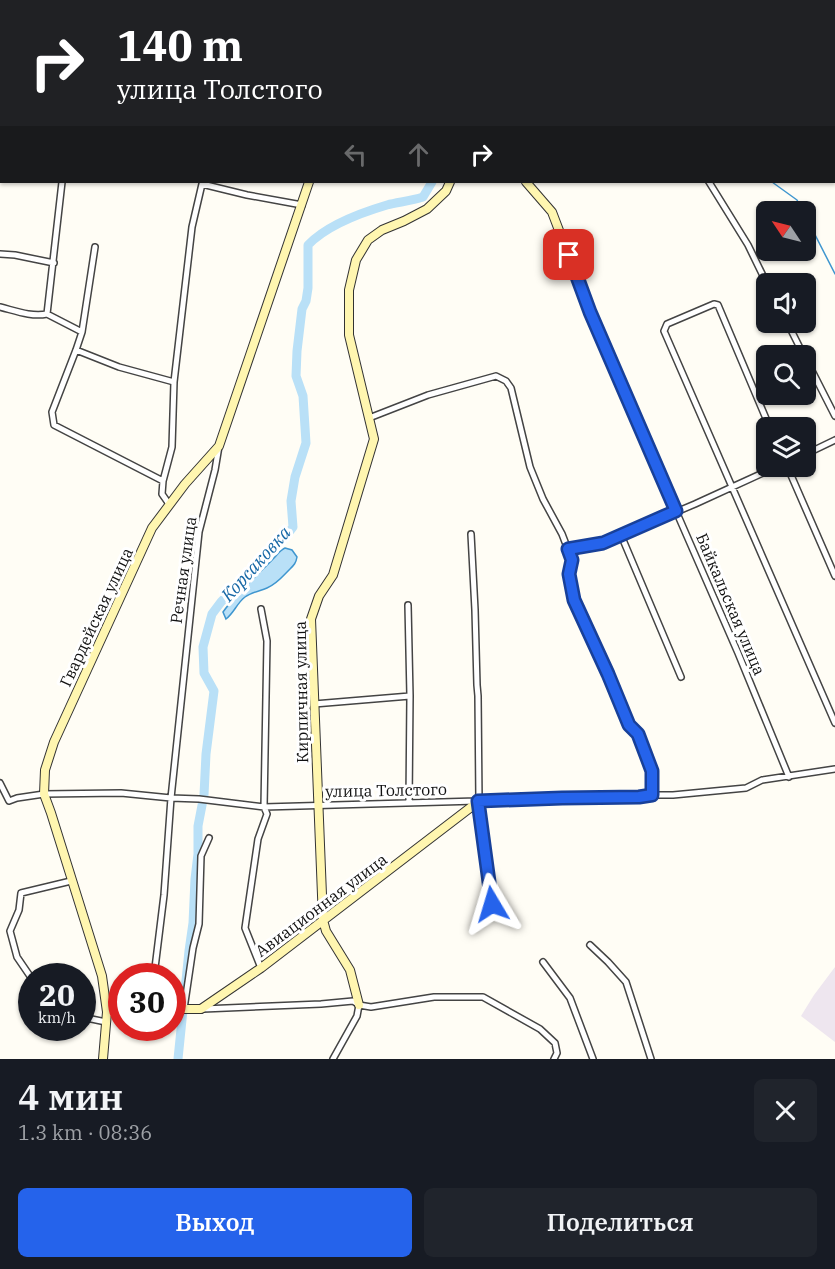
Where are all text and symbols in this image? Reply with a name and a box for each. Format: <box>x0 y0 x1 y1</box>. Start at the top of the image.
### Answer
text: 140 m <box>117 18 243 73</box>
icon: right <box>18 24 96 102</box>
text: улица Толстого <box>117 71 323 106</box>
icon: left <box>339 138 372 171</box>
icon: ahead <box>402 138 435 171</box>
icon: right <box>465 138 498 171</box>
north arrow <box>756 201 816 261</box>
map controls <box>756 201 816 477</box>
pin <box>543 229 594 280</box>
icon: arrive <box>552 238 585 271</box>
button: sound <box>756 273 816 333</box>
button: search <box>756 345 816 405</box>
button: layers <box>756 417 816 477</box>
street label: Речная улица <box>166 515 200 625</box>
water label: Корсаковка <box>215 521 296 607</box>
street label: Байкальская улица <box>692 530 770 678</box>
street label: Гвардейская улица <box>55 544 137 690</box>
street label: Кирпичная улица <box>290 621 312 763</box>
street label: улица Толстого <box>325 779 447 801</box>
street label: Авиационная улица <box>251 849 391 961</box>
position arrow <box>460 872 524 936</box>
speed limit sign: 30 <box>108 963 186 1041</box>
text: 20 <box>39 975 75 1014</box>
text: km/h <box>38 1008 76 1027</box>
text: 4 мин <box>18 1073 123 1120</box>
button: close <box>754 1079 817 1142</box>
text: 1.3 km · 08:36 <box>18 1119 152 1146</box>
button: Выход <box>18 1188 412 1257</box>
button: Поделиться <box>424 1188 817 1257</box>

